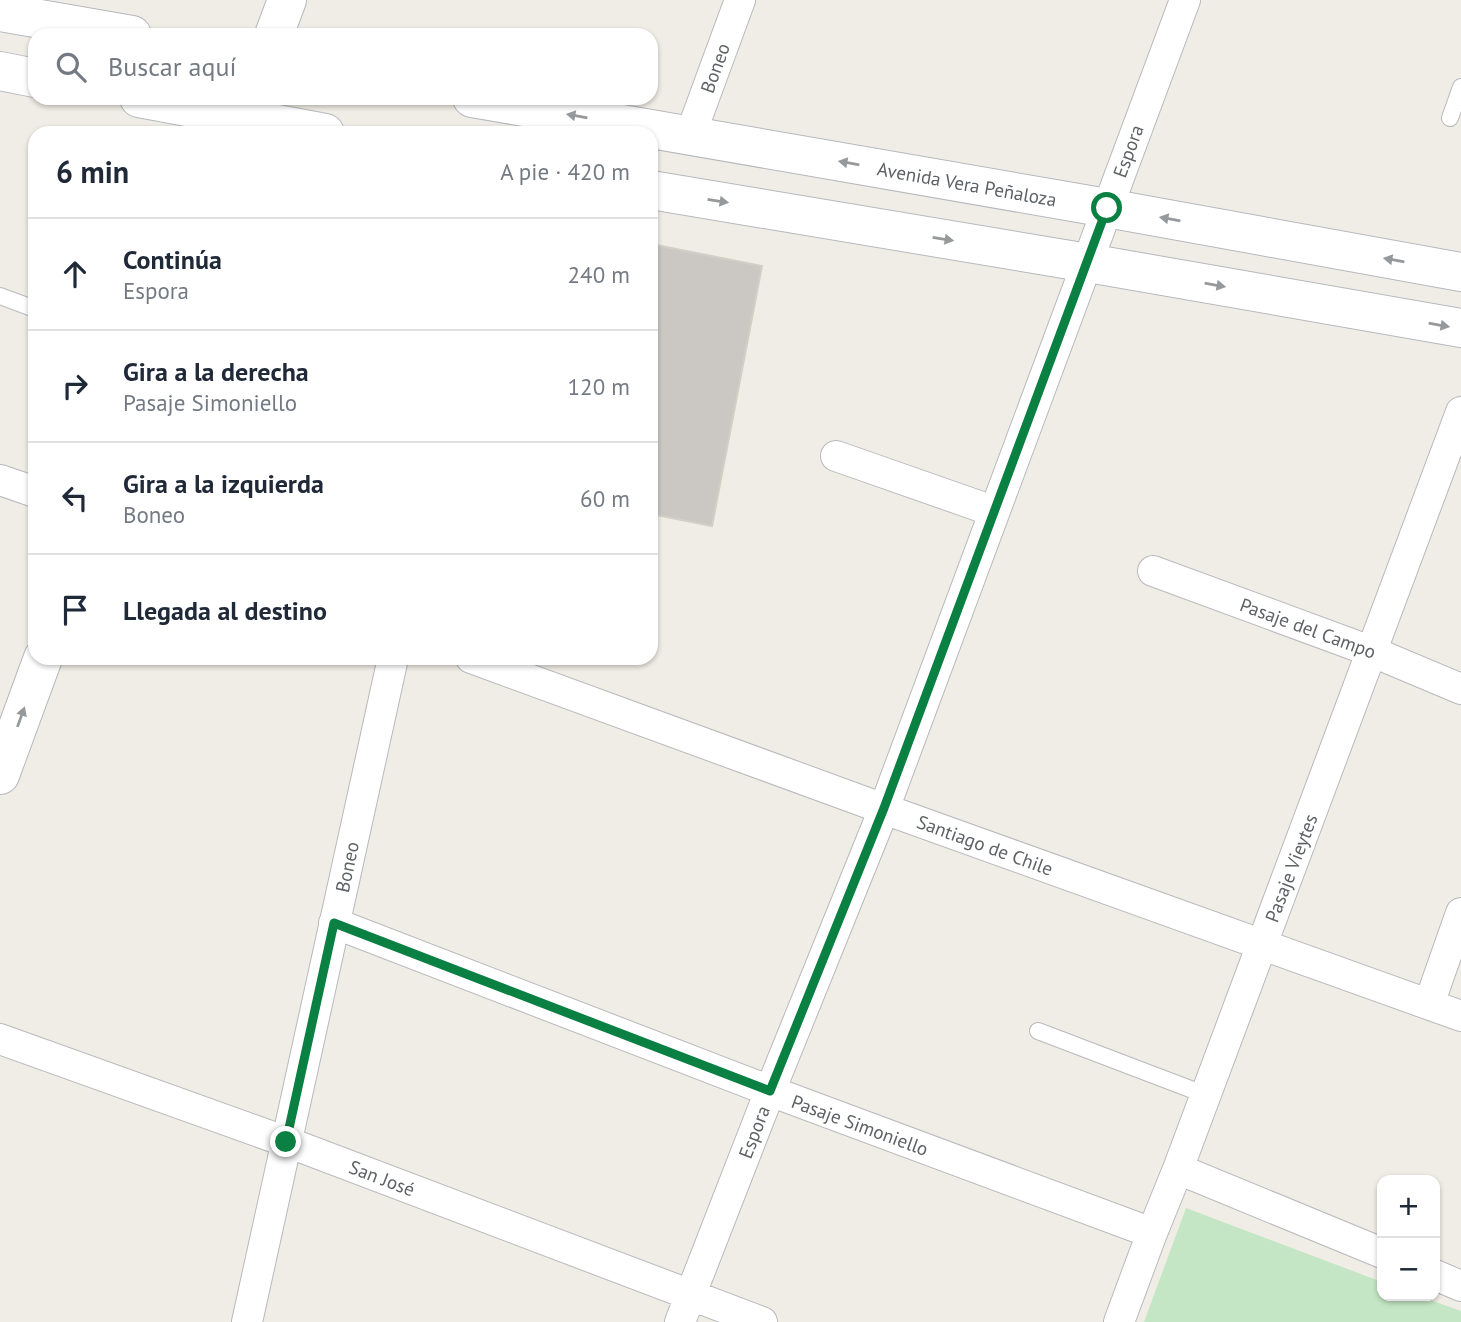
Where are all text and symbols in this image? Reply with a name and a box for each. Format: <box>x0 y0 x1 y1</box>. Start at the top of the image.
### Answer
search box <box>28 28 658 105</box>
street label: Boneo <box>695 40 735 96</box>
icon: search <box>52 48 90 86</box>
text: Buscar aquí <box>108 50 236 83</box>
one-way arrow <box>566 110 588 121</box>
street label: Espora <box>1107 121 1149 181</box>
text: 6 min <box>56 152 129 191</box>
street label: Avenida Vera Peñaloza <box>875 156 1059 212</box>
text: A pie · 420 m <box>500 157 630 186</box>
one-way arrow <box>838 157 860 168</box>
route start <box>1091 192 1122 223</box>
one-way arrow <box>707 196 729 207</box>
one-way arrow <box>1159 214 1181 225</box>
one-way arrow <box>932 234 954 245</box>
text: Continúa <box>123 243 222 276</box>
one-way arrow <box>1383 254 1405 265</box>
icon: ahead <box>56 255 94 293</box>
text: 240 m <box>568 260 630 289</box>
text: Espora <box>123 276 189 305</box>
one-way arrow <box>1204 280 1226 291</box>
one-way arrow <box>1428 320 1450 331</box>
text: Gira a la derecha <box>123 355 309 388</box>
icon: right <box>56 367 94 405</box>
text: 120 m <box>568 372 630 401</box>
text: Pasaje Simoniello <box>123 388 297 417</box>
text: Gira a la izquierda <box>123 467 324 500</box>
icon: left <box>56 479 94 517</box>
text: 60 m <box>580 484 630 513</box>
text: Boneo <box>123 500 185 529</box>
icon: arrive <box>56 591 94 629</box>
street label: Pasaje del Campo <box>1237 592 1379 664</box>
text: Llegada al destino <box>123 594 327 627</box>
one-way arrow <box>16 706 27 727</box>
street label: Santiago de Chile <box>914 809 1056 881</box>
street label: Pasaje Vieytes <box>1259 811 1323 925</box>
street label: Boneo <box>330 839 364 895</box>
street label: Pasaje Simoniello <box>788 1089 932 1161</box>
street label: Espora <box>733 1102 775 1162</box>
route end <box>270 1126 301 1157</box>
street label: San José <box>346 1155 418 1201</box>
map controls <box>1377 1175 1440 1301</box>
button: + <box>1377 1175 1440 1238</box>
button: − <box>1377 1238 1440 1301</box>

